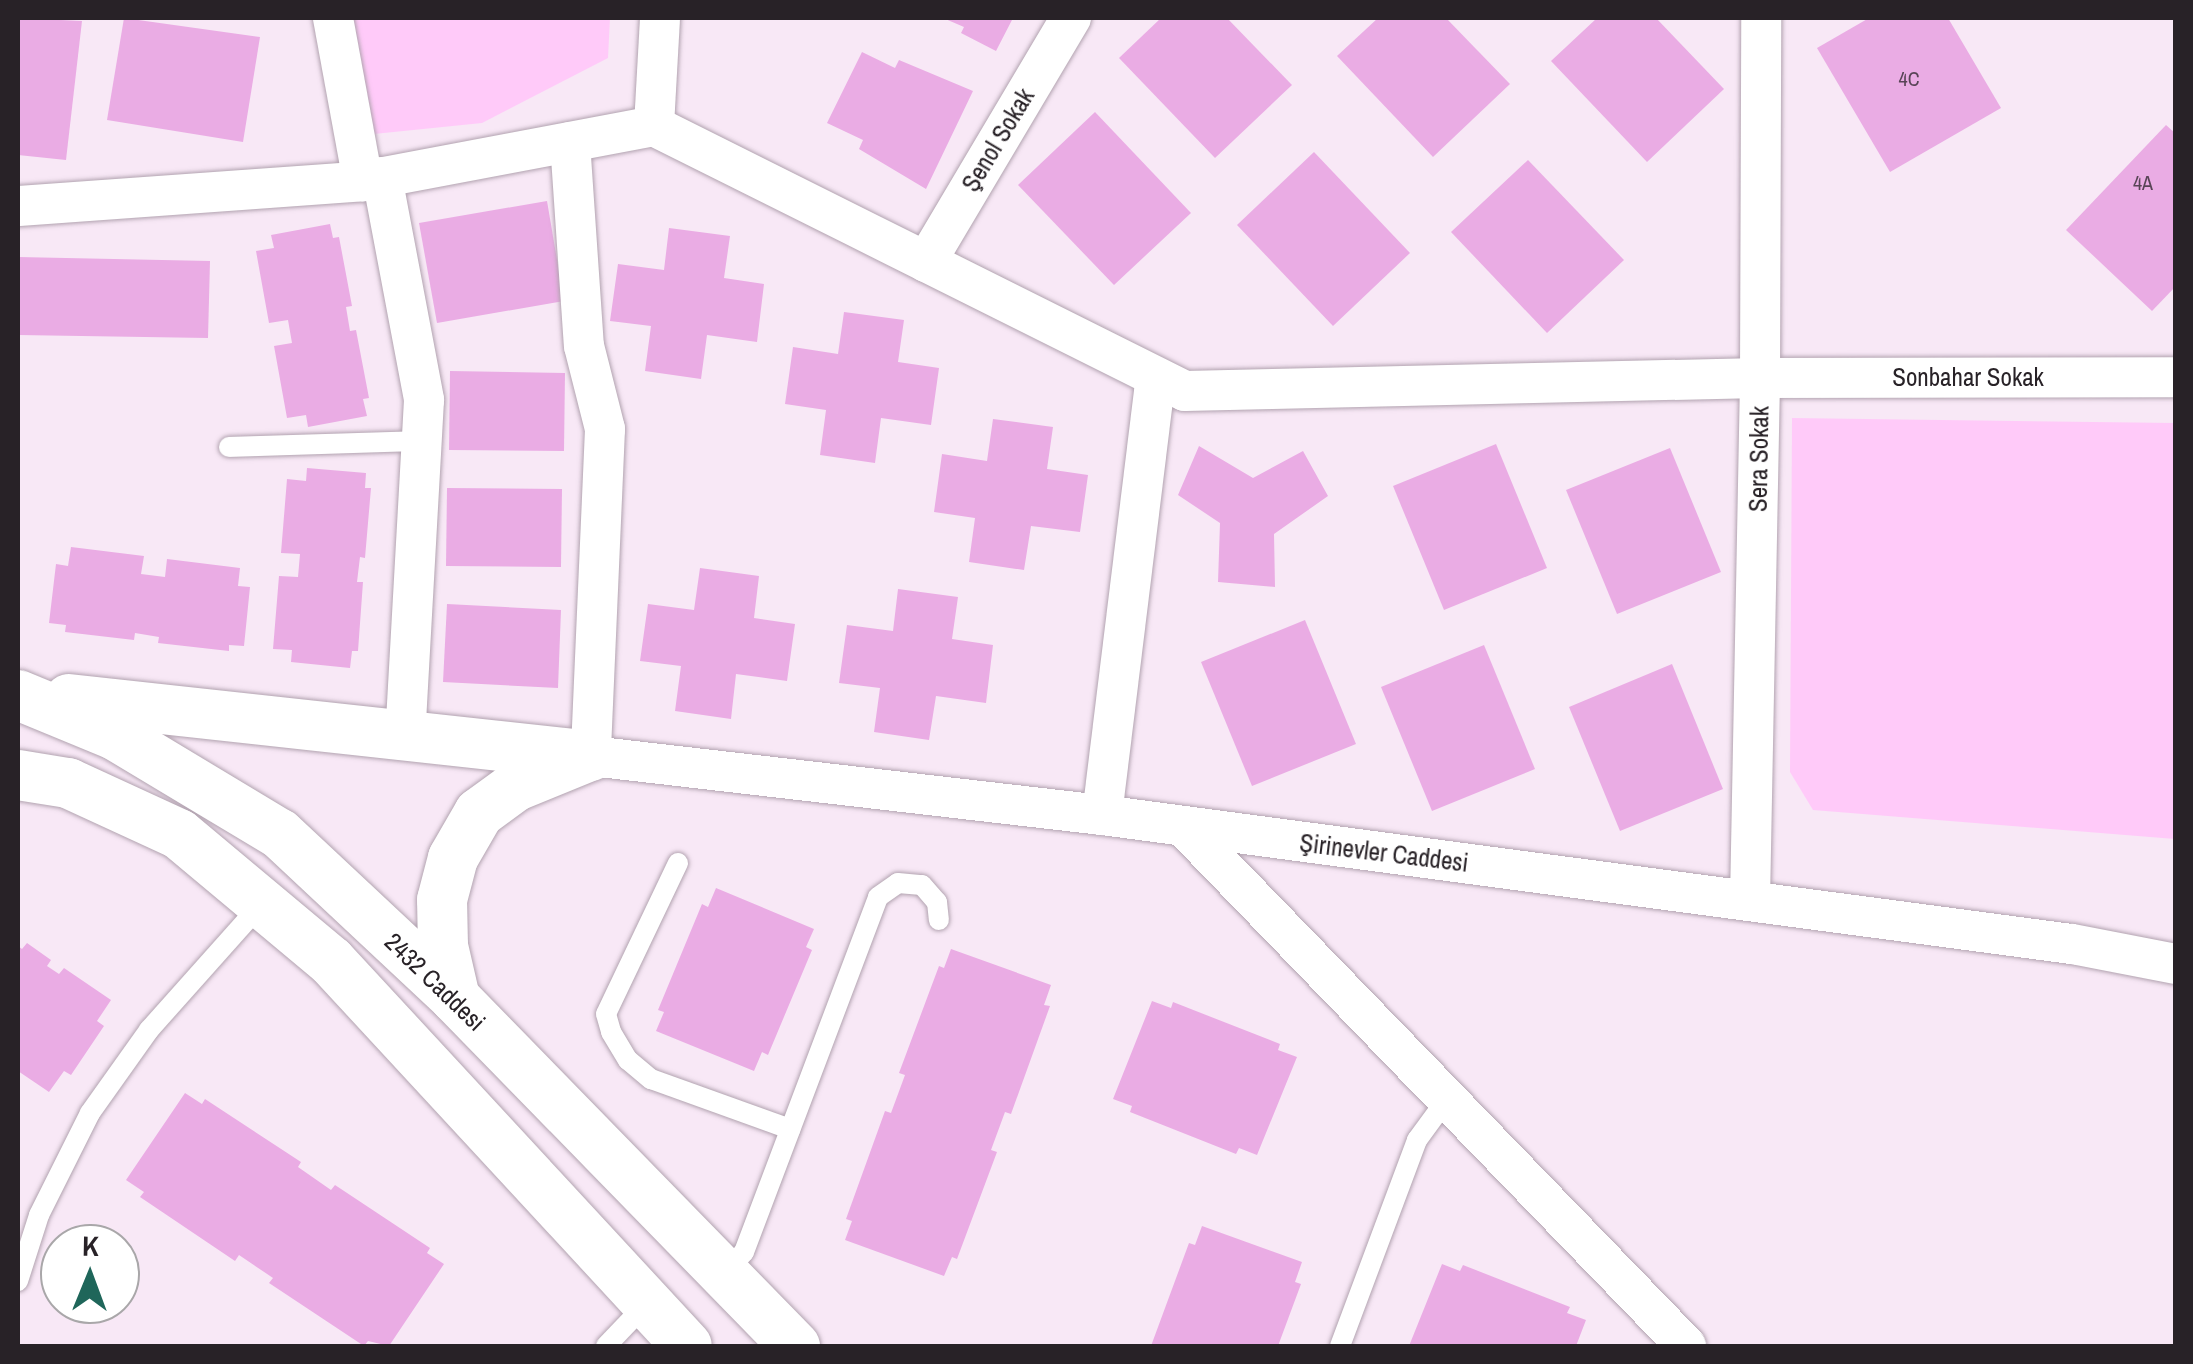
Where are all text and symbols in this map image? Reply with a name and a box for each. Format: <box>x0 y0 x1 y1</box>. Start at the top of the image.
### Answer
house number: 4C <box>1899 66 1919 90</box>
street label: Şenol Sokak <box>956 83 1040 197</box>
house number: 4A <box>2133 170 2153 194</box>
street label: Sonbahar Sokak <box>1892 362 2044 392</box>
street label: Sera Sokak <box>1743 406 1775 512</box>
street label: Şirinevler Caddesi <box>1298 828 1470 878</box>
street label: 2432 Caddesi <box>379 927 491 1037</box>
north arrow <box>40 1224 140 1324</box>
text: K <box>82 1227 99 1265</box>

